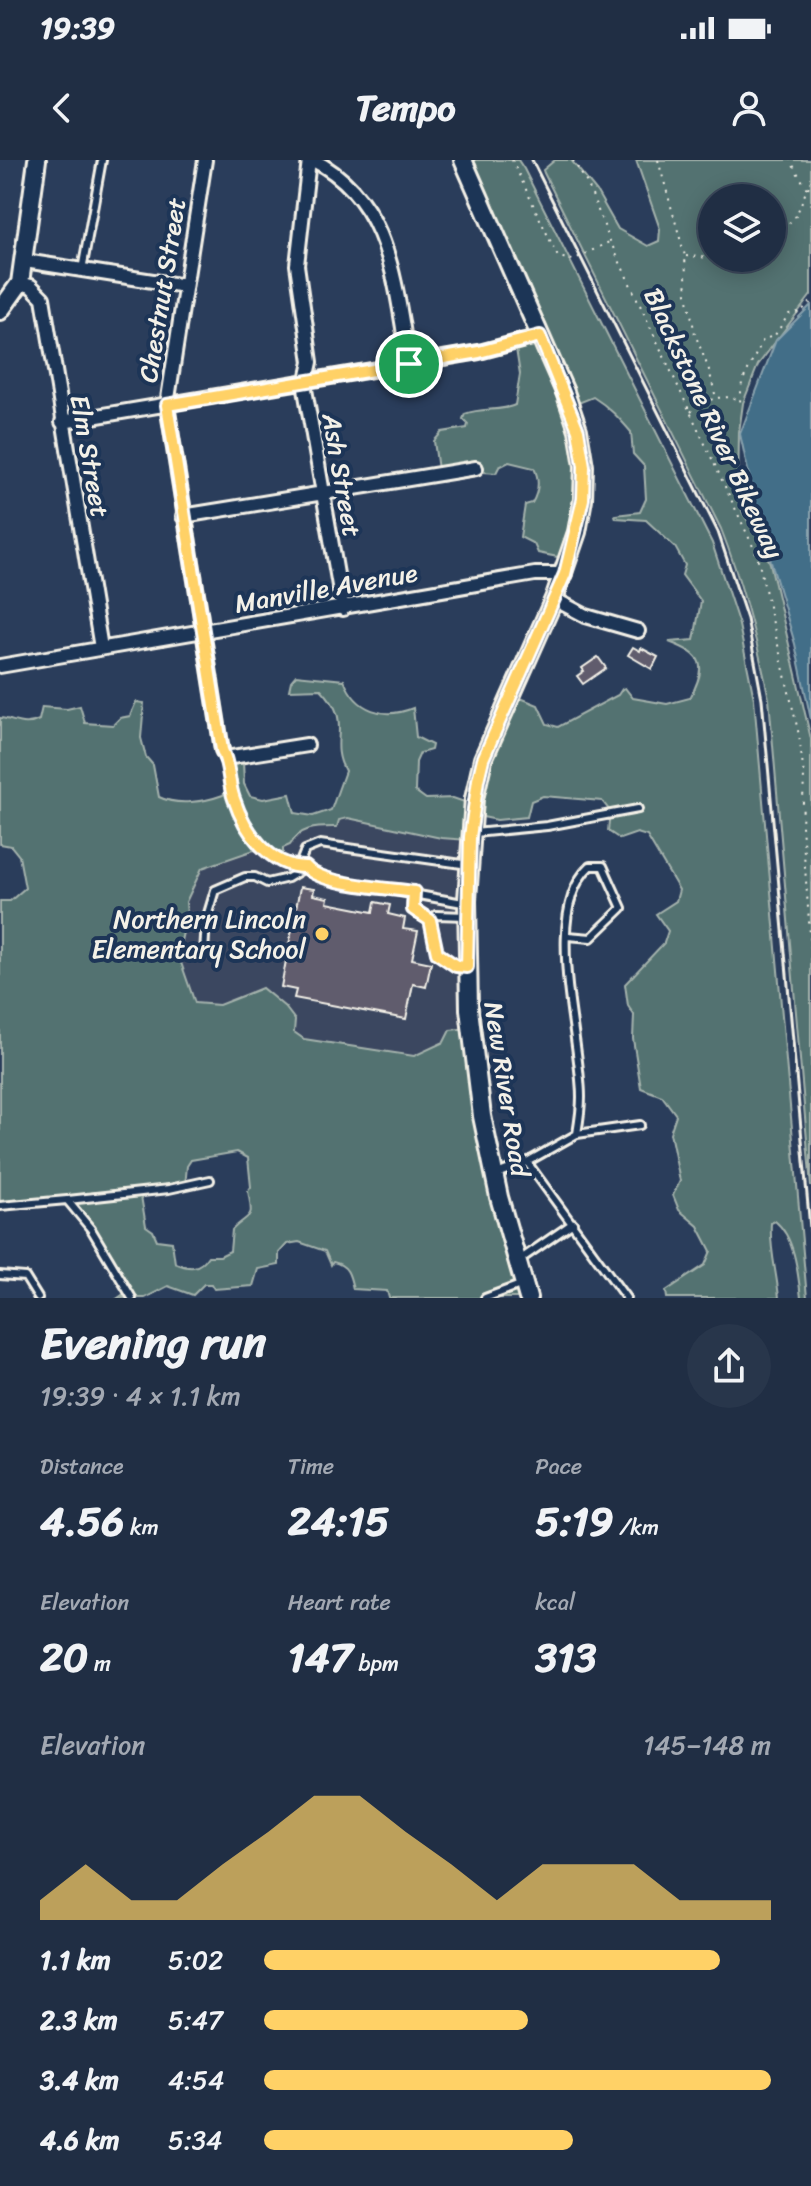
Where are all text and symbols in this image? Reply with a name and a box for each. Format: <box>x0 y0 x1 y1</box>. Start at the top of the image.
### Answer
text: 19:39 <box>40 1 115 55</box>
text: Tempo <box>355 76 456 140</box>
icon: back <box>40 86 84 130</box>
icon: person <box>727 86 771 130</box>
map controls <box>698 184 786 272</box>
button: layers <box>698 184 786 272</box>
street label: Chestnut Street <box>125 194 199 386</box>
street label: Blackstone River Bikeway <box>631 280 797 567</box>
pin <box>375 330 443 398</box>
icon: arrive <box>387 342 431 386</box>
street label: Elm Street <box>57 391 123 521</box>
street label: Ash Street <box>308 408 376 541</box>
street label: Manville Avenue <box>231 549 421 627</box>
place label: Northern Lincoln Elementary School <box>91 896 307 972</box>
marker: Northern Lincoln Elementary School <box>313 925 331 943</box>
street label: New River Road <box>470 998 544 1182</box>
text: Evening run <box>40 1304 266 1382</box>
button: share <box>687 1324 771 1408</box>
text: 19:39 · 4 × 1.1 km <box>40 1373 241 1419</box>
text: Distance <box>40 1447 124 1486</box>
text: Time <box>288 1447 334 1486</box>
text: Pace <box>535 1447 582 1486</box>
text: 4.56 <box>40 1486 124 1557</box>
text: 24:15 <box>288 1486 389 1557</box>
text: 5:19 <box>535 1486 614 1557</box>
text: km <box>124 1508 159 1547</box>
text: /km <box>614 1508 659 1547</box>
text: Elevation <box>40 1583 129 1622</box>
text: Heart rate <box>288 1583 391 1622</box>
text: kcal <box>535 1583 575 1622</box>
text: 20 <box>40 1622 88 1693</box>
text: 147 <box>288 1622 353 1693</box>
text: 313 <box>535 1622 596 1693</box>
text: m <box>88 1644 111 1683</box>
text: bpm <box>353 1644 399 1683</box>
text: Elevation <box>40 1722 145 1768</box>
text: 145–148 m <box>643 1722 771 1768</box>
text: 1.1 km <box>40 1937 111 1983</box>
text: 5:02 <box>168 1937 223 1983</box>
text: 2.3 km <box>40 1997 118 2043</box>
text: 5:47 <box>168 1997 223 2043</box>
text: 3.4 km <box>40 2057 119 2103</box>
text: 4:54 <box>168 2057 224 2103</box>
text: 4.6 km <box>40 2117 119 2163</box>
text: 5:34 <box>168 2117 222 2163</box>

